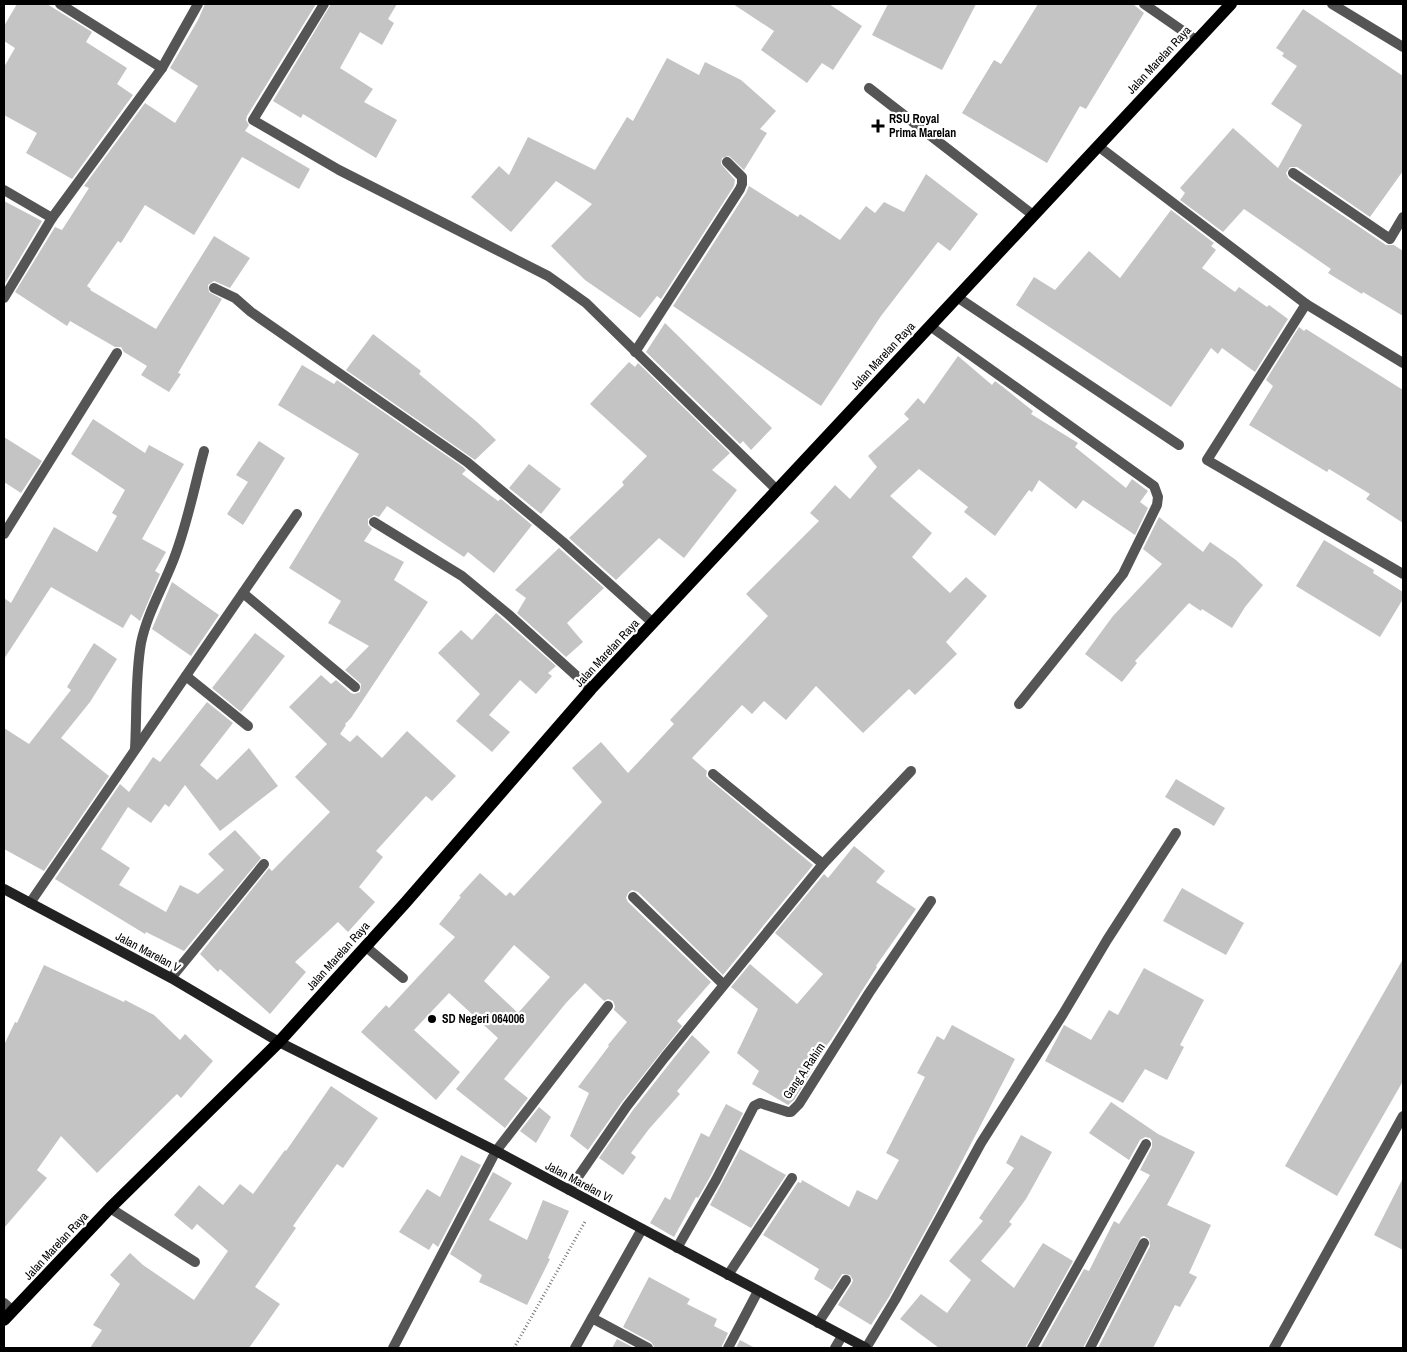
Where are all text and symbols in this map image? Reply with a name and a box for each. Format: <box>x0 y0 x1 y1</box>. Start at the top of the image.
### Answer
street label: Jalan Marelan Raya <box>1123 22 1195 97</box>
place label: RSU Royal Prima Marelan <box>889 111 956 141</box>
marker: RSU Royal Prima Marelan <box>871 119 885 133</box>
street label: Jalan Marelan Raya <box>847 318 919 393</box>
street label: Jalan Marelan Raya <box>571 615 643 690</box>
street label: Jalan Marelan Raya <box>303 918 374 994</box>
street label: Jalan Marelan V <box>113 928 184 976</box>
place label: SD Negeri 064006 <box>442 1011 525 1027</box>
marker: SD Negeri 064006 <box>426 1013 438 1025</box>
street label: Gang A.Rahim <box>779 1040 829 1102</box>
street label: Jalan Marelan VI <box>543 1158 615 1206</box>
street label: Jalan Marelan Raya <box>20 1208 92 1283</box>

